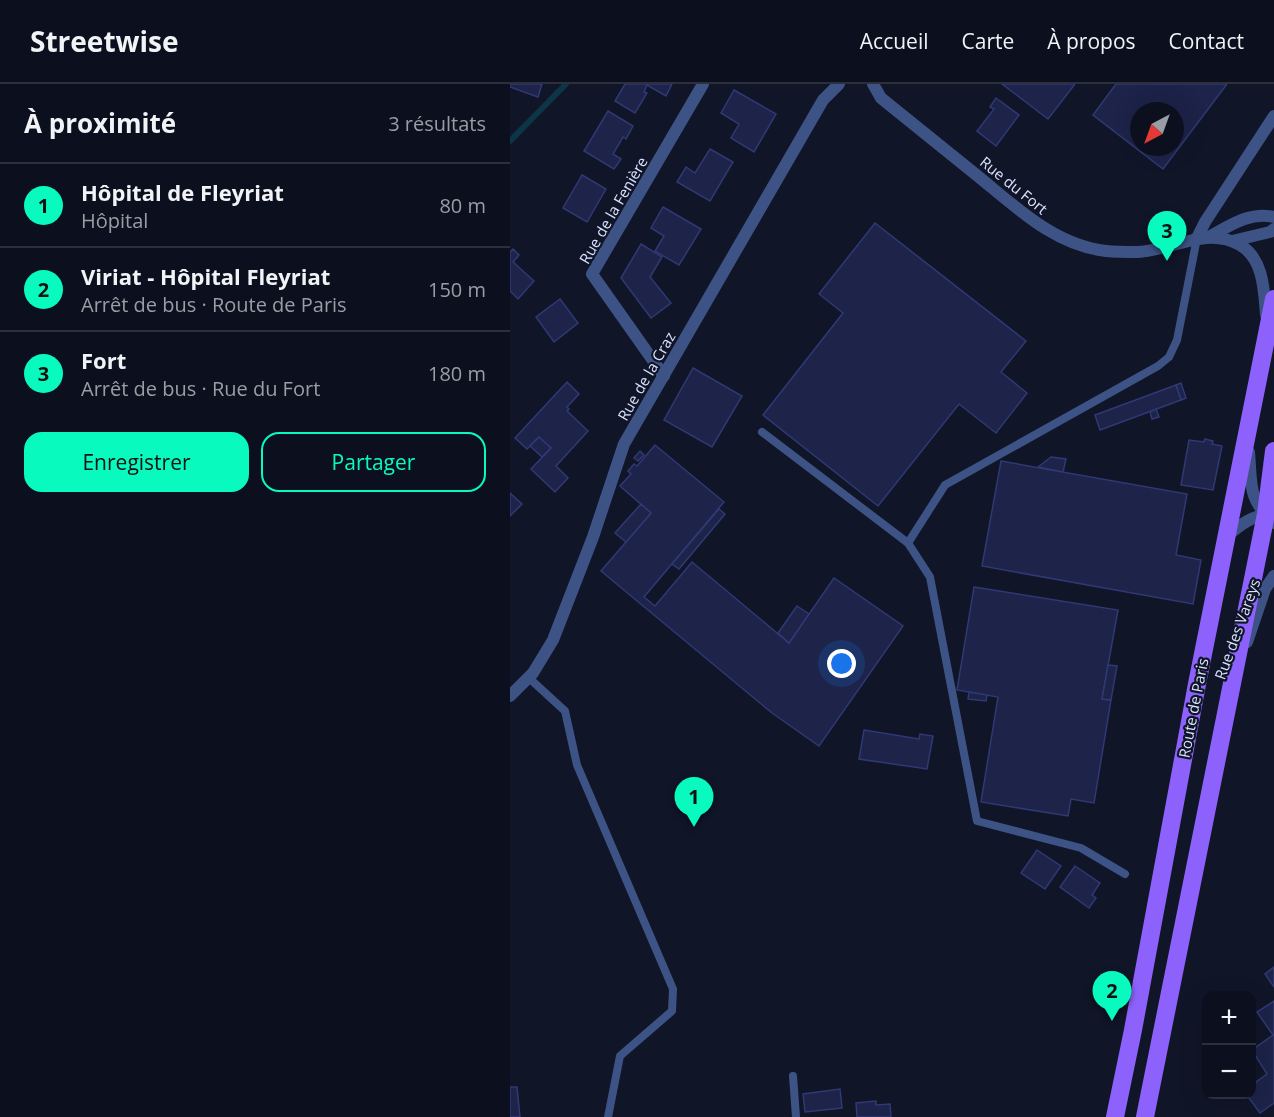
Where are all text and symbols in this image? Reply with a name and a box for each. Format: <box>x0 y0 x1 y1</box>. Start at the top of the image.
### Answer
text: Streetwise <box>30 22 179 60</box>
text: Accueil <box>860 27 928 55</box>
text: Carte <box>961 27 1014 55</box>
text: À propos <box>1047 27 1136 55</box>
text: Contact <box>1169 27 1244 55</box>
north arrow <box>1130 102 1184 156</box>
text: À proximité <box>24 105 176 141</box>
text: 3 résultats <box>388 110 486 137</box>
street label: Rue du Fort <box>976 152 1052 218</box>
street label: Rue de la Fenière <box>574 153 652 267</box>
text: Hôpital de Fleyriat <box>81 177 284 207</box>
text: 1 <box>38 192 49 219</box>
text: 80 m <box>439 192 486 219</box>
text: Hôpital <box>81 207 148 234</box>
pin: 3 <box>1148 212 1186 261</box>
text: Viriat - Hôpital Fleyriat <box>81 261 330 291</box>
text: 2 <box>38 276 49 303</box>
text: 150 m <box>428 276 486 303</box>
text: Arrêt de bus · Route de Paris <box>81 291 347 318</box>
street label: Rue de la Craz <box>613 328 679 424</box>
text: Fort <box>81 345 126 375</box>
text: 3 <box>38 360 49 387</box>
text: 180 m <box>428 360 486 387</box>
text: Arrêt de bus · Rue du Fort <box>81 375 320 402</box>
button: Enregistrer <box>24 432 249 492</box>
button: Partager <box>261 432 486 492</box>
street label: Rue des Vareys <box>1209 576 1265 682</box>
your location <box>827 649 856 678</box>
street label: Route de Paris <box>1174 656 1212 760</box>
pin: 1 <box>674 778 714 827</box>
pin: 2 <box>1092 972 1132 1021</box>
map controls <box>1202 991 1256 1099</box>
button: + <box>1202 991 1256 1045</box>
button: − <box>1202 1045 1256 1099</box>

